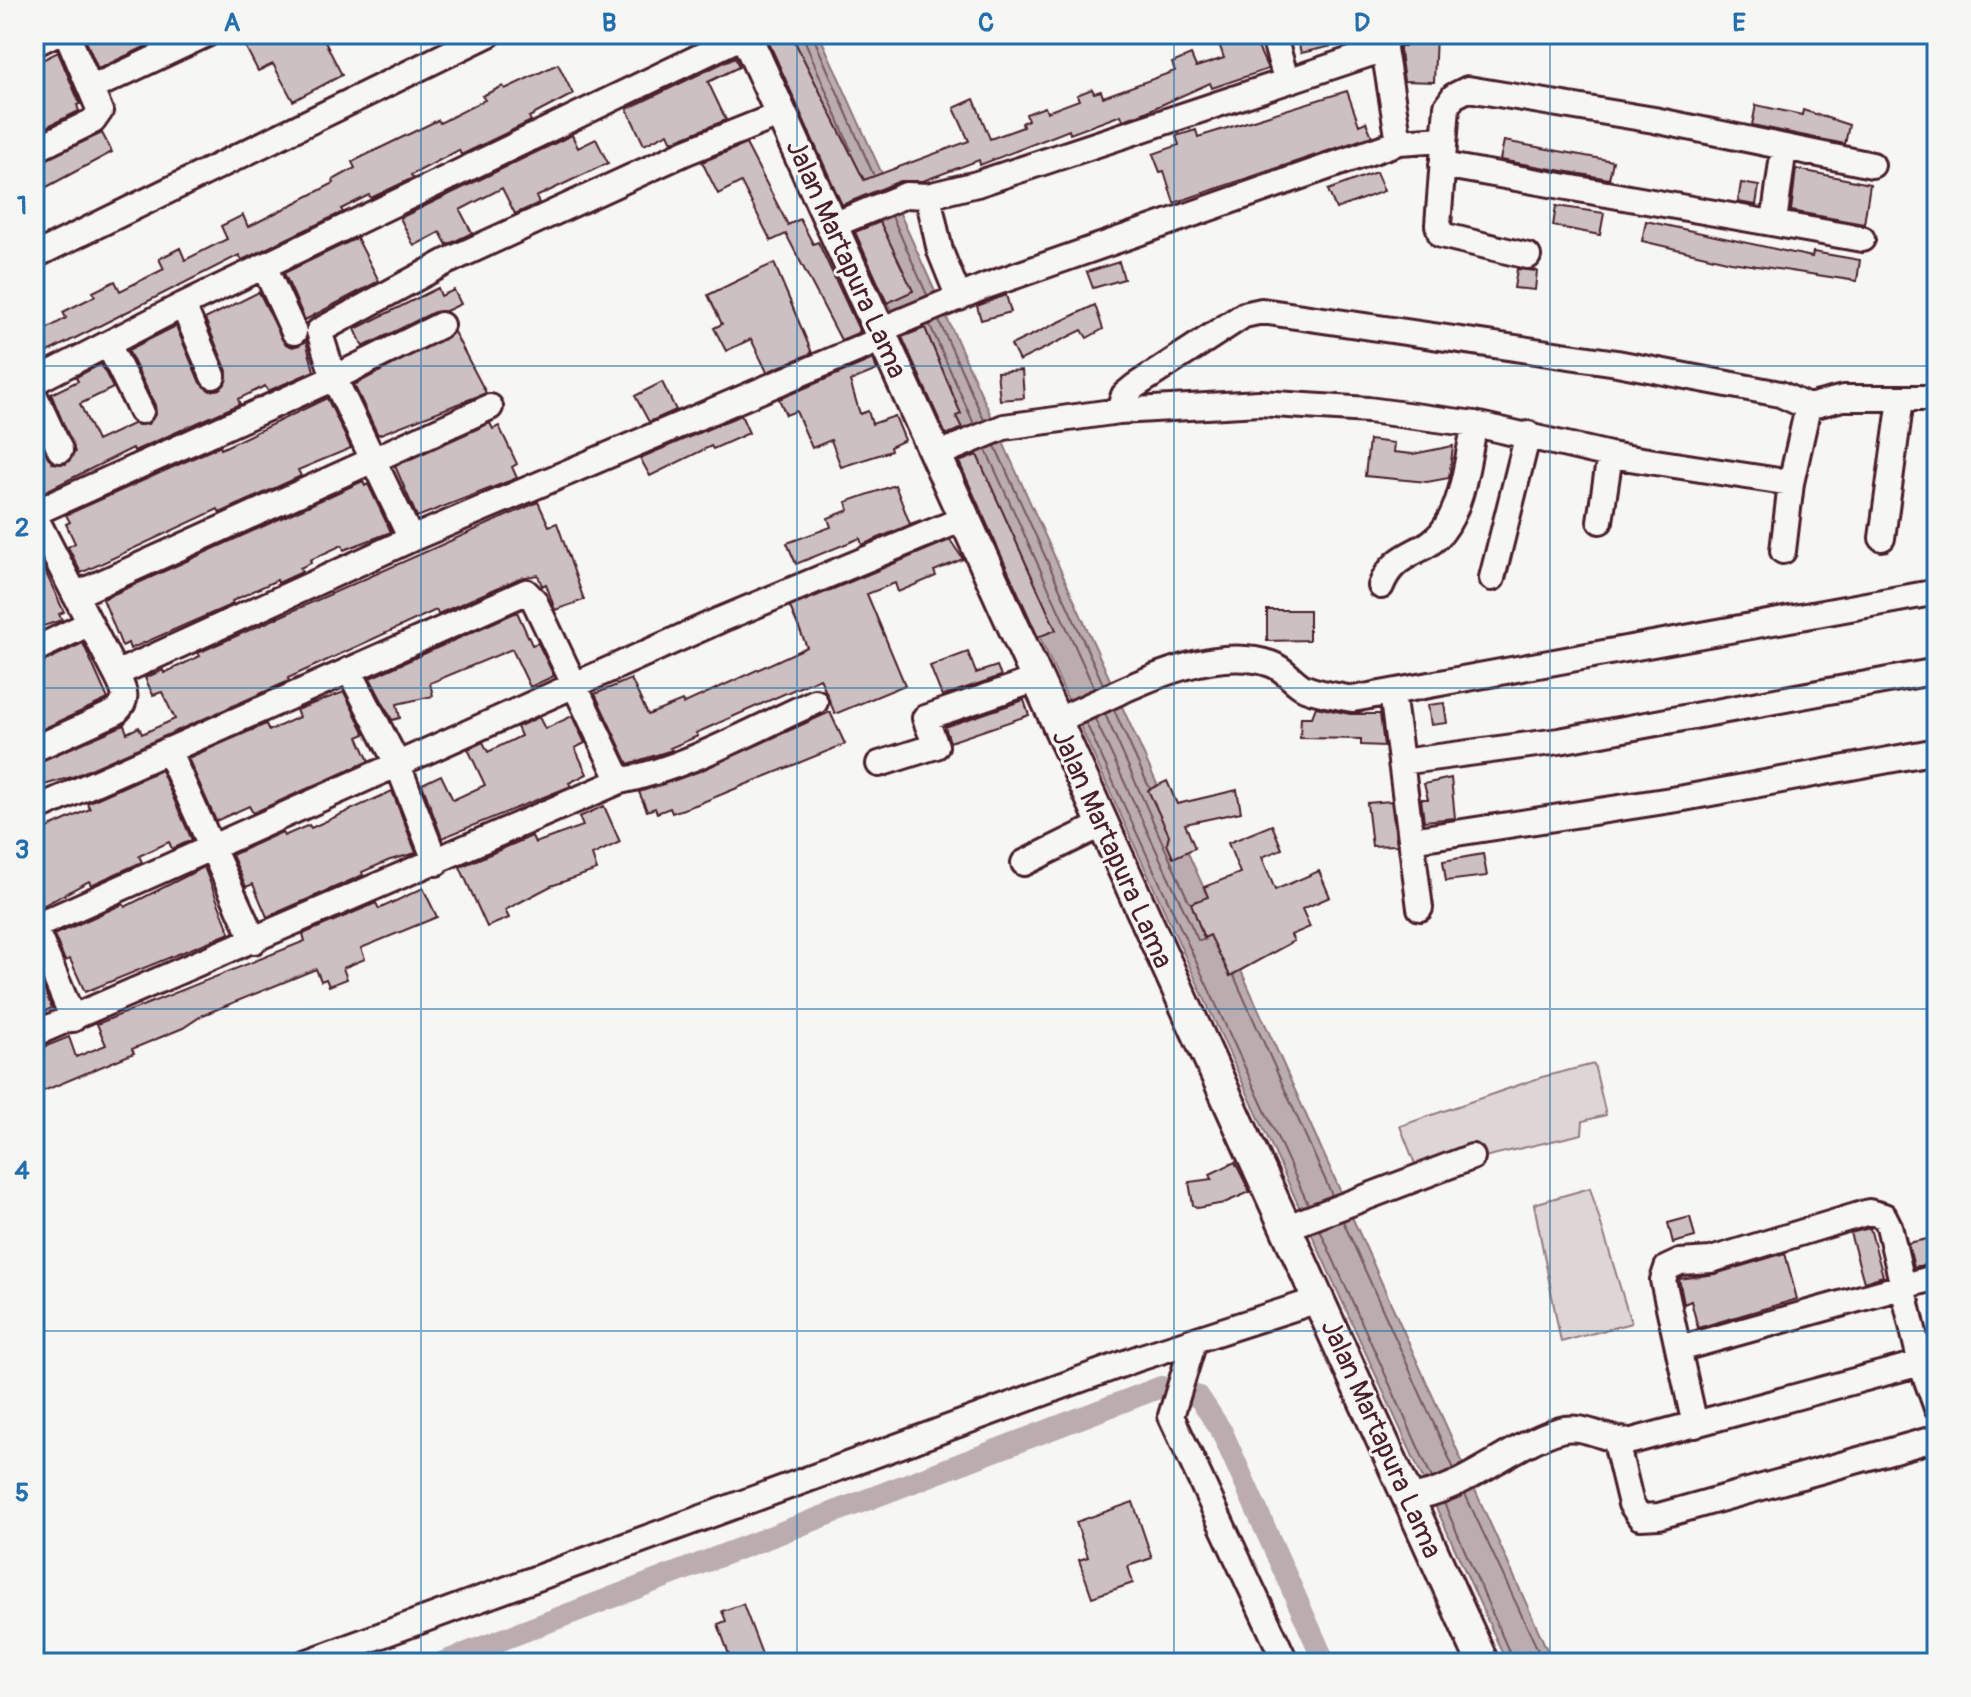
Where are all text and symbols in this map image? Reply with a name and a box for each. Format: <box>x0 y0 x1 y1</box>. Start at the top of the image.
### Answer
text: A <box>224 7 241 39</box>
text: B <box>602 7 616 39</box>
text: C <box>978 7 994 39</box>
text: D <box>1354 7 1370 39</box>
text: E <box>1732 7 1746 39</box>
street label: Jalan Martapura Lama <box>778 134 914 384</box>
text: 1 <box>17 190 27 222</box>
text: 2 <box>15 512 29 544</box>
street label: Jalan Martapura Lama <box>1044 724 1180 974</box>
text: 3 <box>15 834 29 866</box>
text: 4 <box>14 1155 30 1187</box>
street label: Jalan Martapura Lama <box>1313 1314 1449 1564</box>
text: 5 <box>15 1477 29 1509</box>

